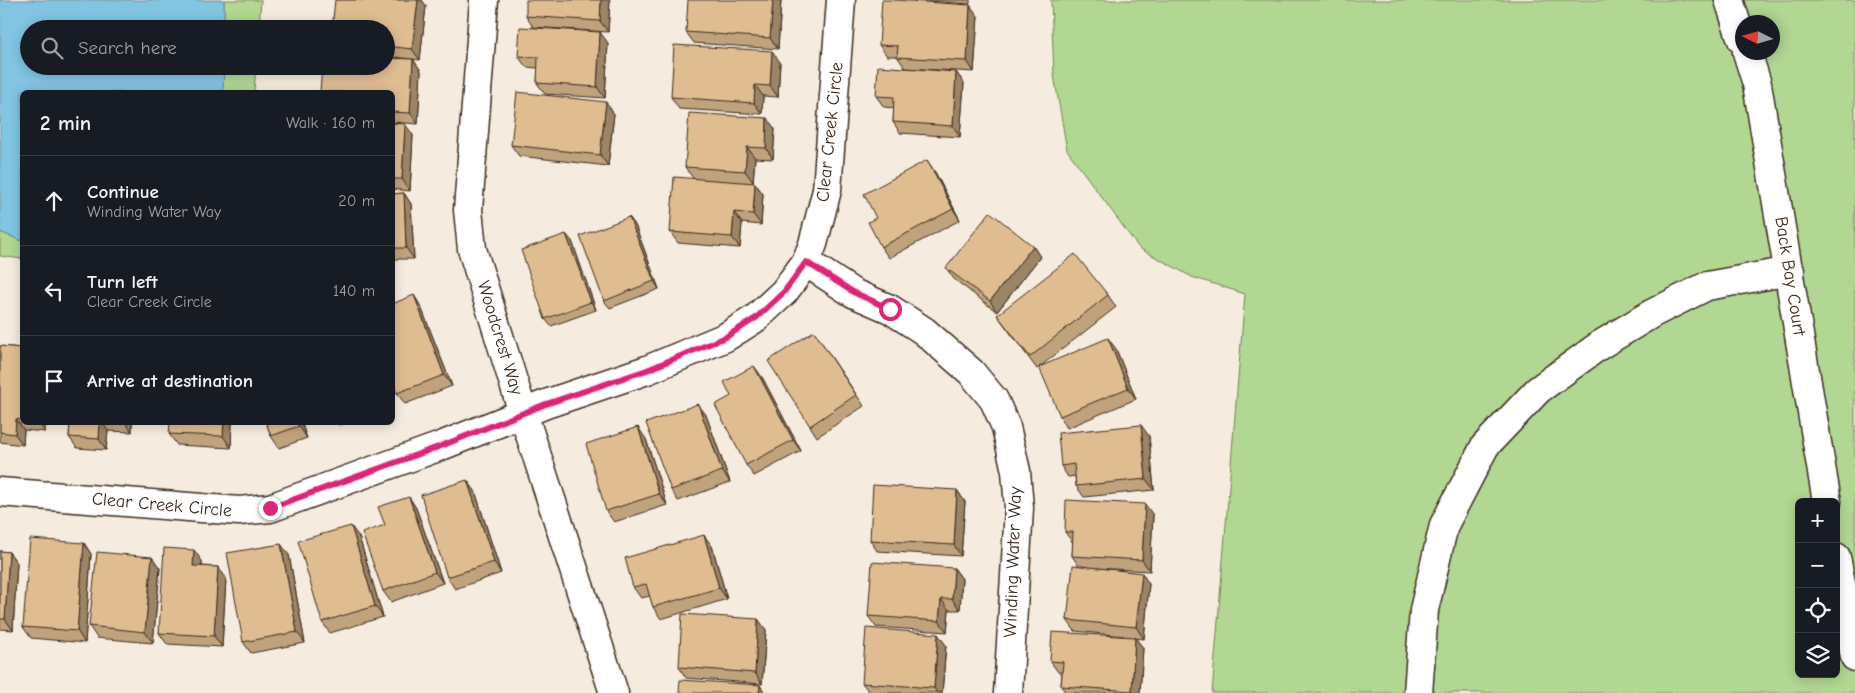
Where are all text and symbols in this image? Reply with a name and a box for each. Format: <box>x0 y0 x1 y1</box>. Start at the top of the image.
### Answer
north arrow <box>1735 15 1780 60</box>
search box <box>20 20 395 75</box>
icon: search <box>38 34 66 62</box>
text: Search here <box>78 37 177 59</box>
street label: Clear Creek Circle <box>812 61 848 203</box>
text: 2 min <box>40 111 91 135</box>
text: Walk · 160 m <box>286 114 375 132</box>
text: Continue <box>87 181 159 203</box>
icon: ahead <box>40 187 68 215</box>
text: 20 m <box>338 192 375 210</box>
text: Winding Water Way <box>87 203 221 221</box>
street label: Back Bay Court <box>1770 215 1810 338</box>
text: Turn left <box>87 271 158 293</box>
icon: left <box>40 277 68 305</box>
street label: Woodcrest Way <box>473 278 528 399</box>
text: 140 m <box>333 282 375 300</box>
text: Clear Creek Circle <box>87 293 212 311</box>
route start <box>879 298 902 321</box>
icon: arrive <box>40 367 68 395</box>
text: Arrive at destination <box>87 370 253 392</box>
street label: Winding Water Way <box>1000 485 1026 638</box>
street label: Clear Creek Circle <box>91 488 233 522</box>
route end <box>259 497 282 520</box>
map controls <box>1795 498 1840 678</box>
button: + <box>1795 498 1840 543</box>
button: − <box>1795 543 1840 588</box>
button: locate <box>1795 588 1840 633</box>
button: layers <box>1795 633 1840 678</box>

